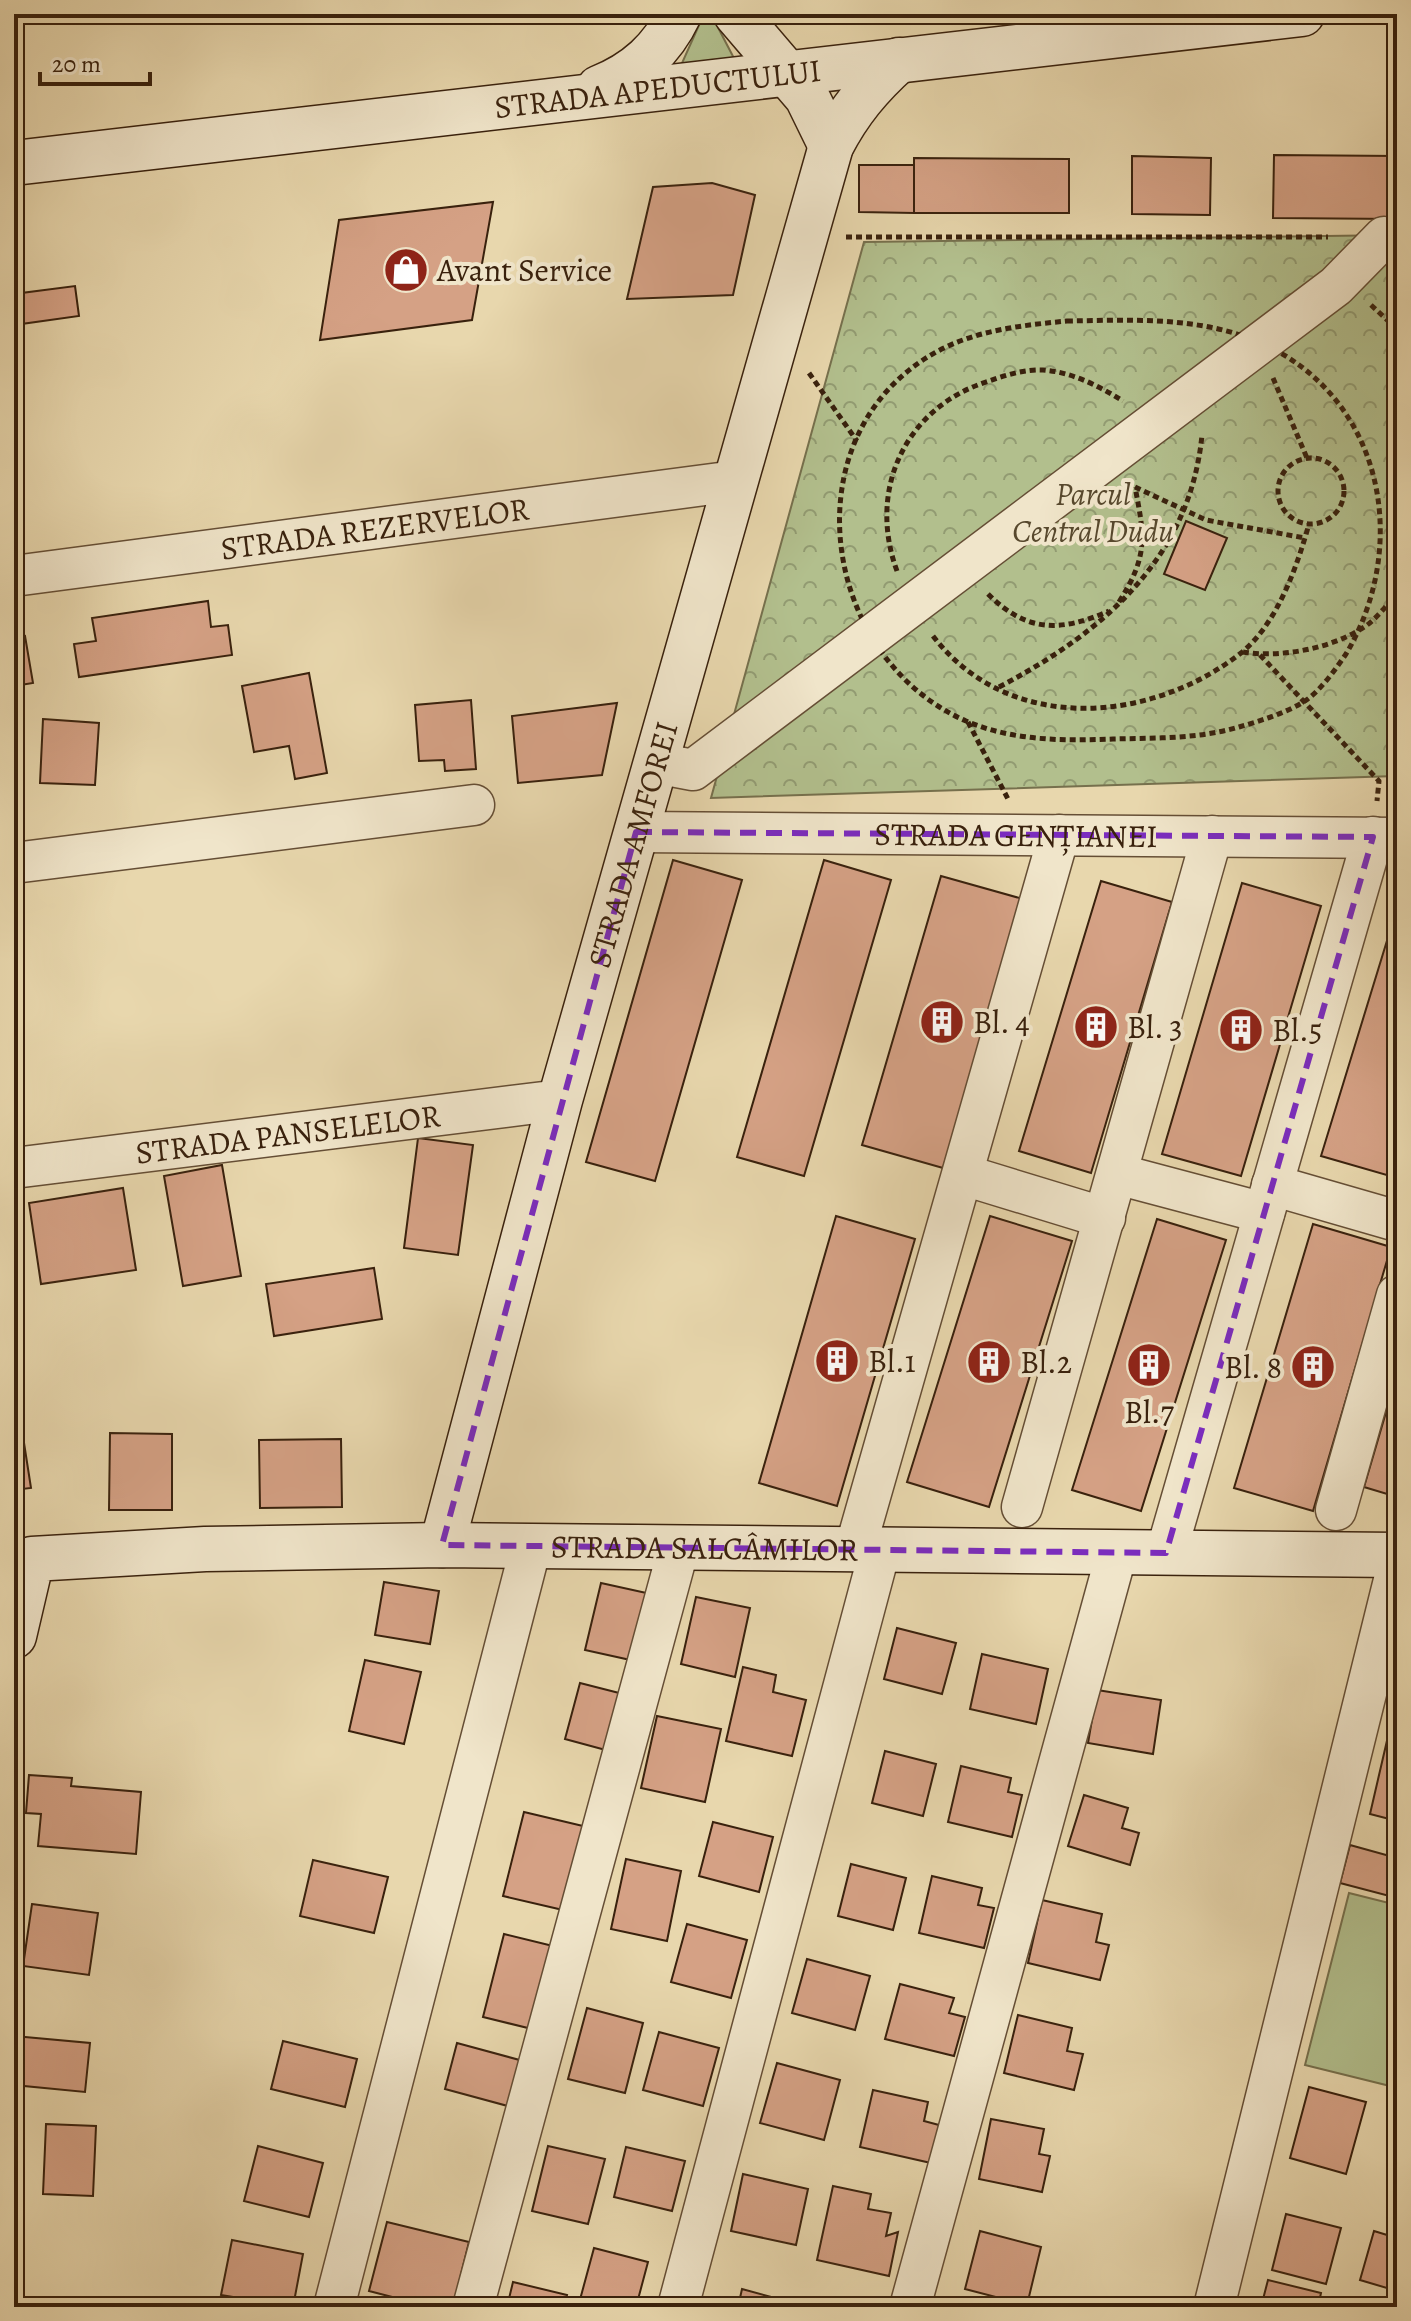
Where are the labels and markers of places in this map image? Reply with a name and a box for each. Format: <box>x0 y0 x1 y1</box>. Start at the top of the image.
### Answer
shop icon: Avant Service <box>382 246 430 294</box>
place label: Avant Service <box>436 248 612 292</box>
building icon: Bl. 4 <box>918 998 966 1046</box>
place label: Bl. 4 <box>973 1000 1030 1044</box>
building icon: Bl. 3 <box>1072 1003 1120 1051</box>
place label: Bl. 3 <box>1127 1005 1183 1049</box>
building icon: Bl.5 <box>1217 1006 1265 1054</box>
place label: Bl.5 <box>1272 1008 1322 1052</box>
building icon: Bl.1 <box>813 1337 861 1385</box>
building icon: Bl.2 <box>965 1338 1013 1386</box>
place label: Bl.1 <box>868 1339 916 1383</box>
place label: Bl.2 <box>1020 1340 1072 1384</box>
building icon: Bl.7 <box>1125 1341 1173 1389</box>
building icon: Bl. 8 <box>1289 1343 1337 1391</box>
place label: Bl. 8 <box>1224 1345 1282 1389</box>
place label: Bl.7 <box>1124 1390 1175 1434</box>

